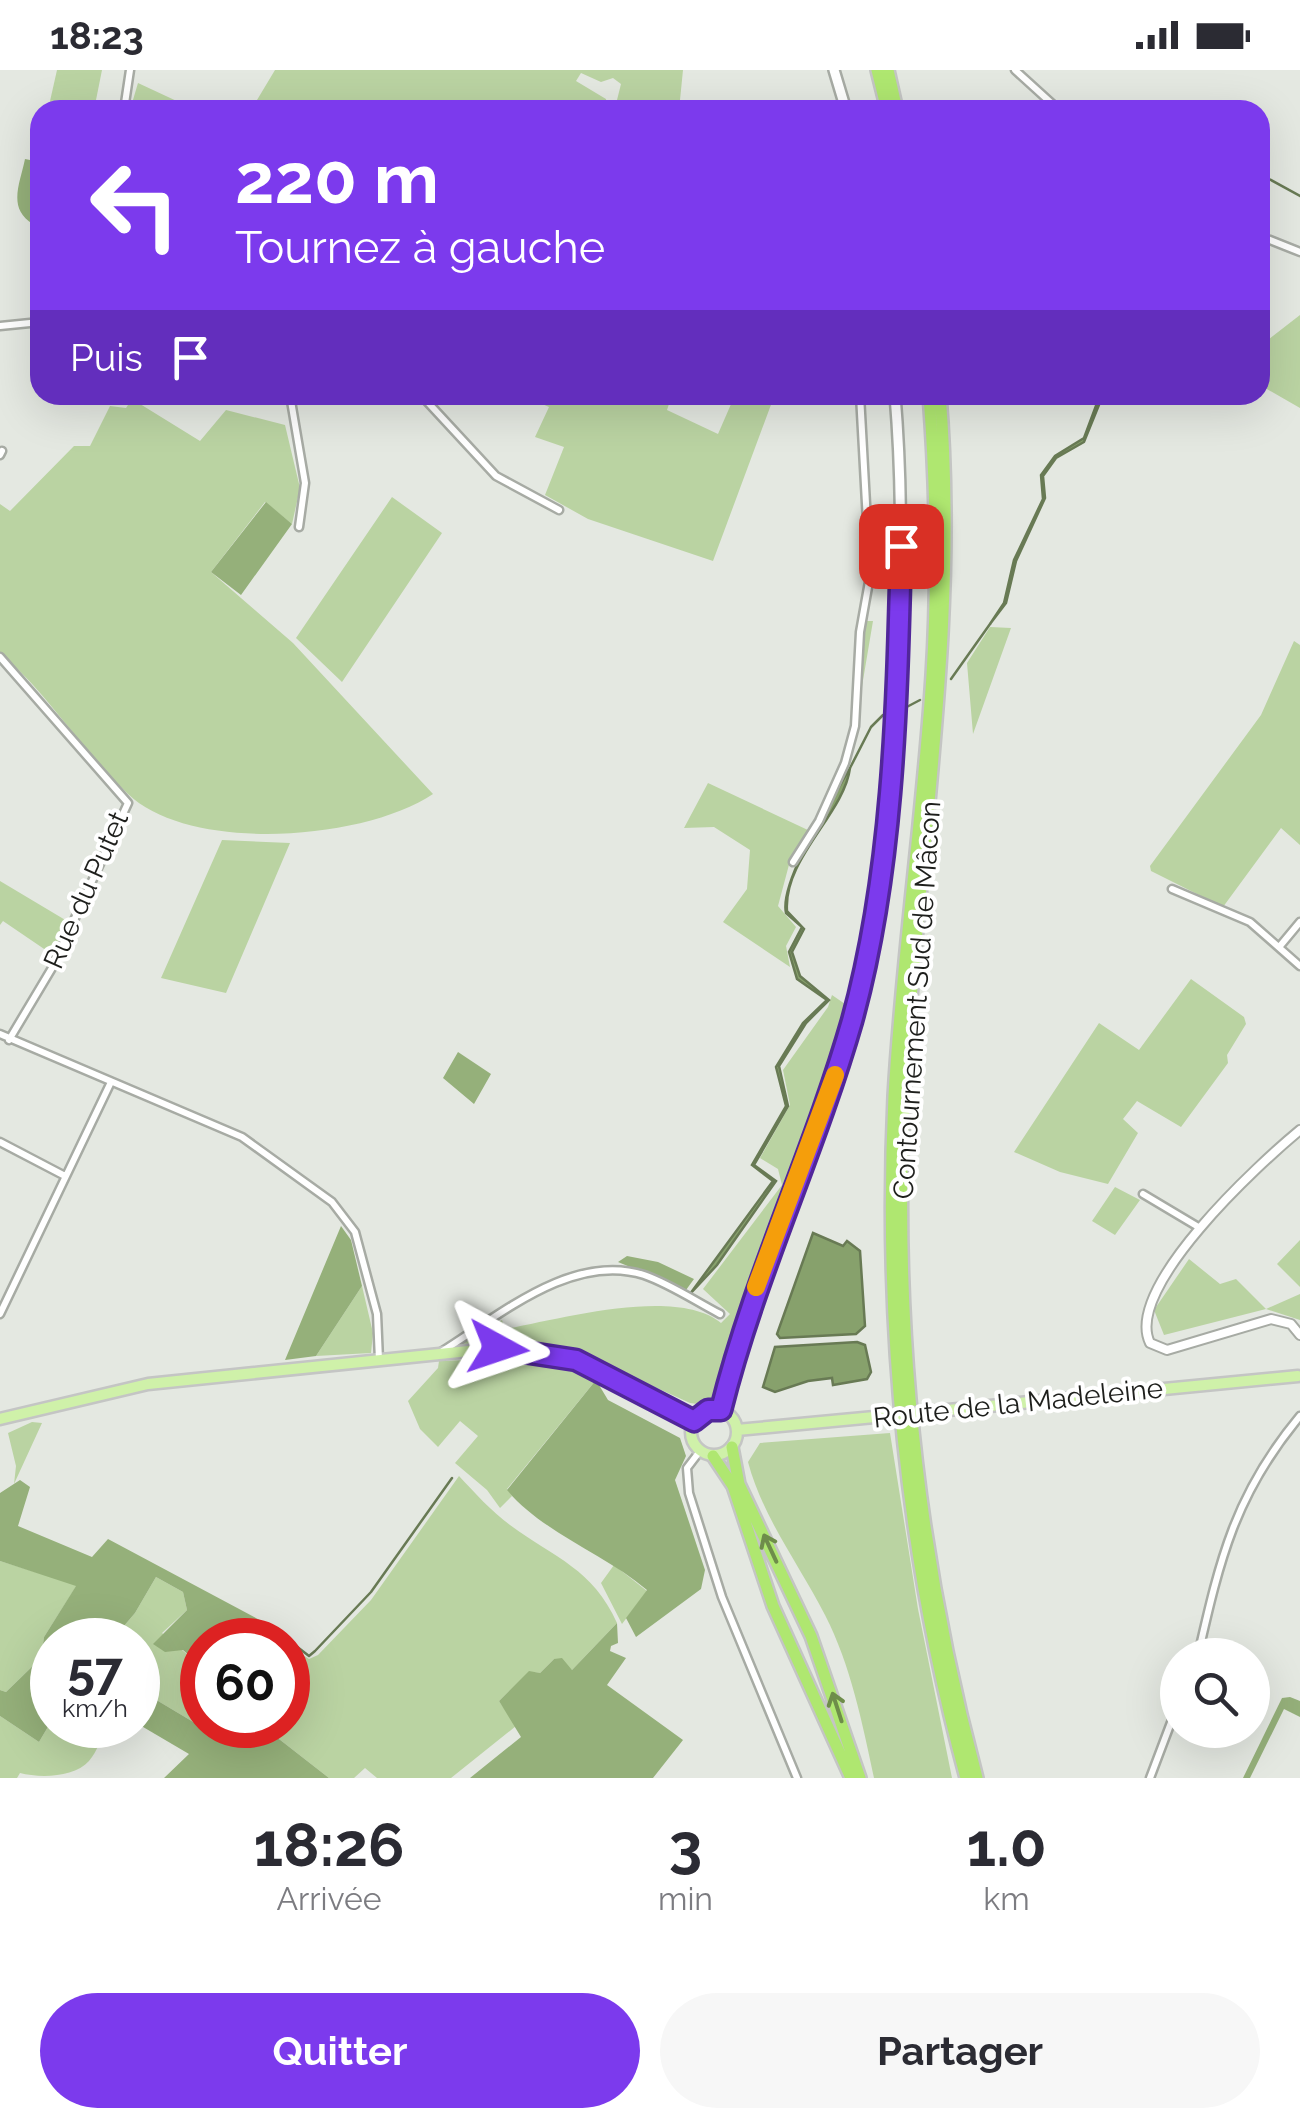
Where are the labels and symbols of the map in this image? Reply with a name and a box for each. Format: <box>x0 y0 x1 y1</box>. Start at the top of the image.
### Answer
pin <box>859 504 944 589</box>
street label: Contournement Sud de Mâcon <box>887 800 947 1200</box>
street label: Rue du Putet <box>37 806 136 974</box>
position arrow <box>446 1296 550 1400</box>
street label: Route de la Madeleine <box>871 1371 1165 1435</box>
one-way arrow <box>759 1534 778 1564</box>
speed limit sign: 60 <box>180 1618 310 1748</box>
one-way arrow <box>826 1691 844 1723</box>

